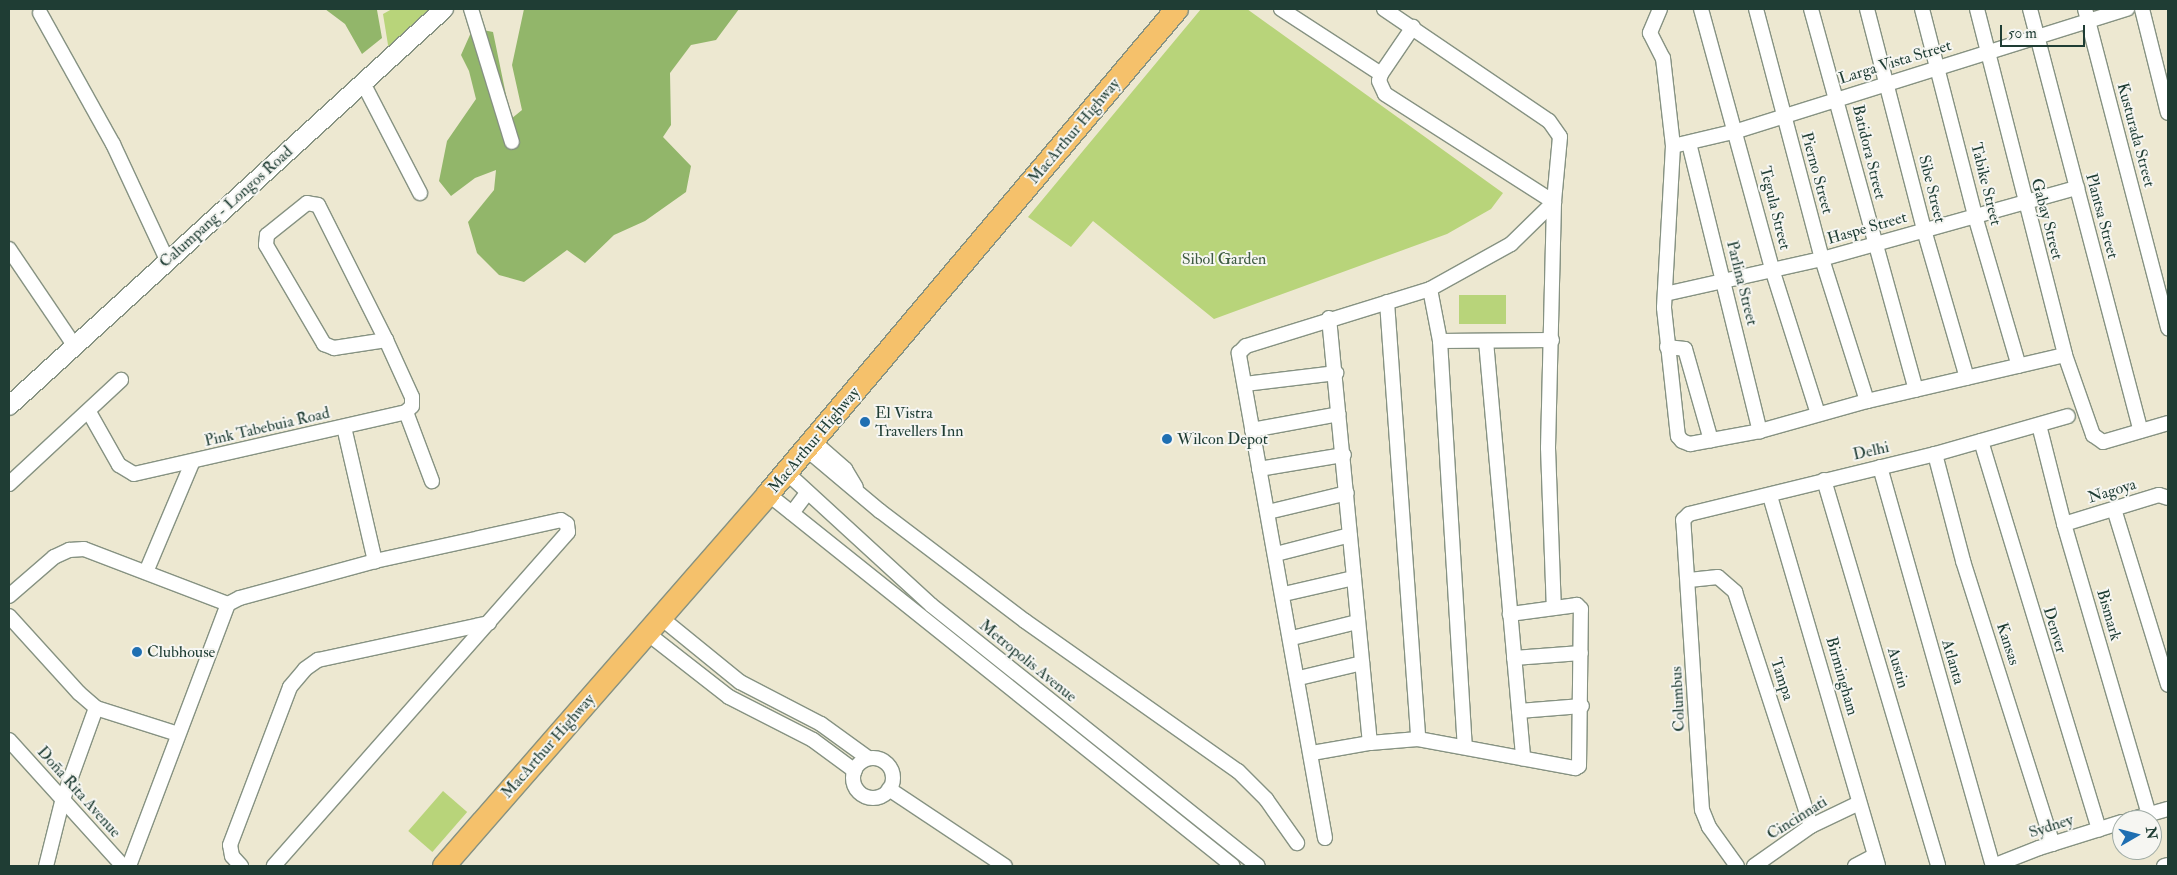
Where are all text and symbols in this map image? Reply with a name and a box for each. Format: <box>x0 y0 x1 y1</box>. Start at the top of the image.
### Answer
scale bar <box>2002 15 2087 47</box>
text: 50 m <box>2008 24 2037 43</box>
street label: Larga Vista Street <box>1836 36 1954 88</box>
street label: MacArthur Highway <box>1024 74 1124 188</box>
street label: Kusturada Street <box>2113 81 2159 189</box>
street label: Batidora Street <box>1848 103 1890 201</box>
street label: Pierno Street <box>1797 130 1837 216</box>
street label: Tabike Street <box>1966 141 2006 227</box>
street label: Calumpang - Longos Road <box>155 142 297 272</box>
street label: Sibe Street <box>1914 153 1950 225</box>
street label: Tegula Street <box>1755 164 1795 252</box>
street label: Plantsa Street <box>2081 171 2123 261</box>
street label: Gabay Street <box>2027 176 2067 262</box>
street label: Haspe Street <box>1825 207 1909 249</box>
street label: Parlina Street <box>1722 239 1762 327</box>
park label: Sibol Garden <box>1182 249 1266 269</box>
street label: MacArthur Highway <box>764 383 864 497</box>
street label: Pink Tabebuia Road <box>203 403 331 451</box>
place label: El Vistra Travellers Inn <box>875 403 963 441</box>
marker: El Vistra Travellers Inn <box>859 416 871 428</box>
place label: Wilcon Depot <box>1177 429 1268 449</box>
marker: Wilcon Depot <box>1161 433 1173 445</box>
street label: Delhi <box>1851 438 1891 464</box>
street label: Nagoya <box>2085 475 2139 507</box>
street label: Bismark <box>2093 587 2125 643</box>
street label: Denver <box>2039 605 2071 655</box>
street label: Metropolis Avenue <box>975 616 1081 706</box>
street label: Kansas <box>1992 620 2024 668</box>
street label: Birmingham <box>1822 635 1862 717</box>
street label: Atlanta <box>1937 637 1969 687</box>
place label: Clubhouse <box>147 642 215 662</box>
street label: Austin <box>1883 645 1913 691</box>
marker: Clubhouse <box>131 646 143 658</box>
street label: Tampa <box>1766 655 1798 703</box>
street label: Columbus <box>1667 666 1689 732</box>
street label: MacArthur Highway <box>497 690 599 802</box>
street label: Doña Rita Avenue <box>33 742 125 842</box>
street label: Cincinnati <box>1763 792 1831 844</box>
street label: Sydney <box>2026 810 2076 842</box>
north arrow <box>2112 810 2162 860</box>
text: N <box>2142 826 2161 840</box>

